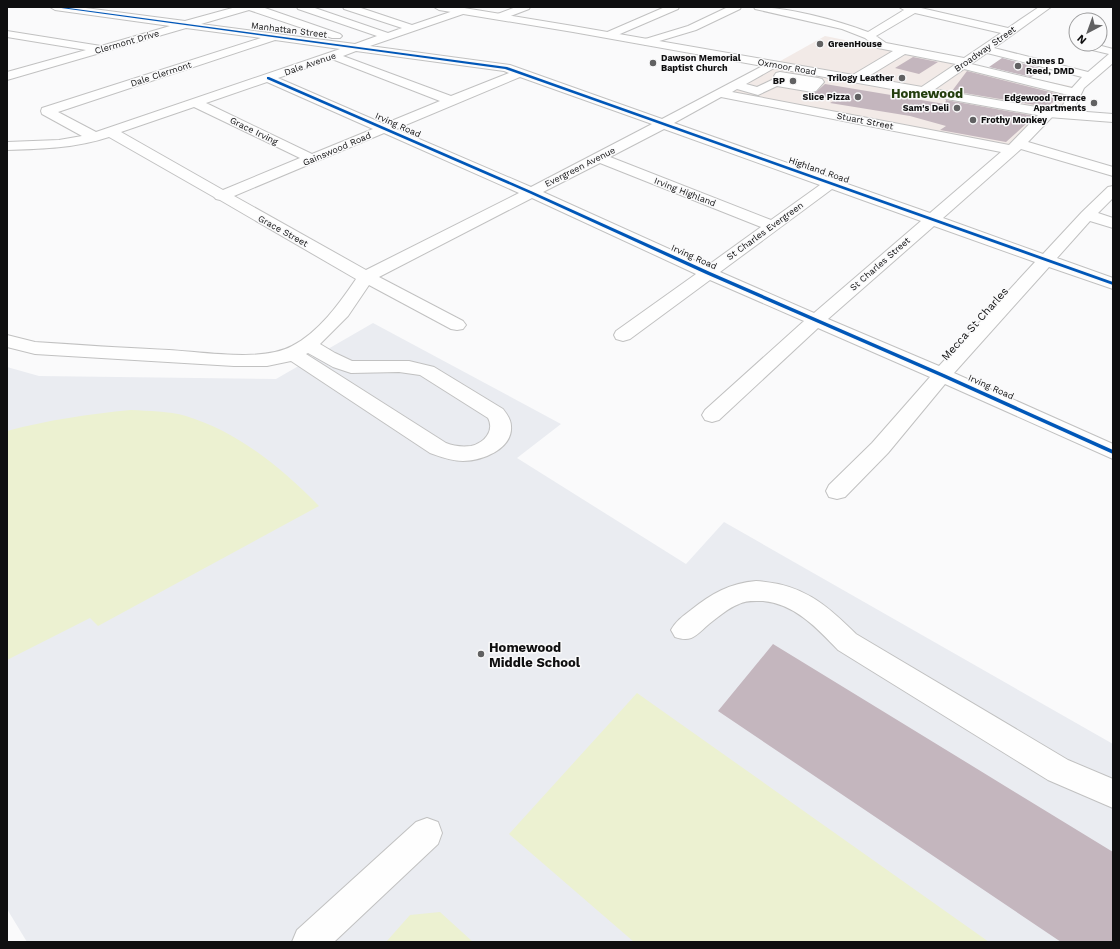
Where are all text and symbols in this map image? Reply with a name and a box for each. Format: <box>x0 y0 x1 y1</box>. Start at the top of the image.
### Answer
north arrow <box>1068 12 1108 52</box>
street label: Manhattan Street <box>250 20 328 40</box>
street label: Broadway Street <box>952 24 1018 74</box>
street label: Clermont Drive <box>94 28 160 56</box>
text: N <box>1074 32 1089 47</box>
marker: GreenHouse <box>815 39 825 49</box>
place label: GreenHouse <box>828 39 882 49</box>
street label: Dale Avenue <box>283 50 337 78</box>
place label: Dawson Memorial Baptist Church <box>661 53 741 73</box>
place label: James D Reed, DMD <box>1026 56 1075 76</box>
street label: Oxmoor Road <box>757 57 817 77</box>
marker: Dawson Memorial Baptist Church <box>648 58 658 68</box>
street label: Dale Clermont <box>129 59 193 89</box>
marker: James D Reed, DMD <box>1013 61 1023 71</box>
place label: Trilogy Leather <box>827 73 894 83</box>
marker: Trilogy Leather <box>897 73 907 83</box>
place label: BP <box>773 76 785 86</box>
marker: BP <box>788 76 798 86</box>
district label: Homewood <box>891 86 963 101</box>
place label: Slice Pizza <box>803 92 851 102</box>
marker: Slice Pizza <box>853 92 863 102</box>
place label: Edgewood Terrace Apartments <box>1004 93 1086 113</box>
marker: Edgewood Terrace Apartments <box>1089 98 1099 108</box>
place label: Sam's Deli <box>903 103 949 113</box>
marker: Sam's Deli <box>952 103 962 113</box>
street label: Irving Road <box>374 111 422 139</box>
street label: Stuart Street <box>836 111 894 131</box>
street label: Grace Irving <box>228 115 280 147</box>
marker: Frothy Monkey <box>968 115 978 125</box>
place label: Frothy Monkey <box>981 115 1048 125</box>
street label: Gainswood Road <box>301 130 373 168</box>
street label: Evergreen Avenue <box>543 145 617 189</box>
street label: Highland Road <box>787 155 851 185</box>
street label: Irving Highland <box>653 176 717 208</box>
street label: St Charles Evergreen <box>725 200 805 262</box>
street label: Grace Street <box>256 213 310 249</box>
street label: St Charles Street <box>848 235 912 293</box>
street label: Irving Road <box>670 243 718 271</box>
street label: Mecca St Charles <box>939 285 1011 363</box>
street label: Irving Road <box>967 373 1015 401</box>
place label: Homewood Middle School <box>489 640 581 670</box>
marker: Homewood Middle School <box>476 649 486 659</box>

